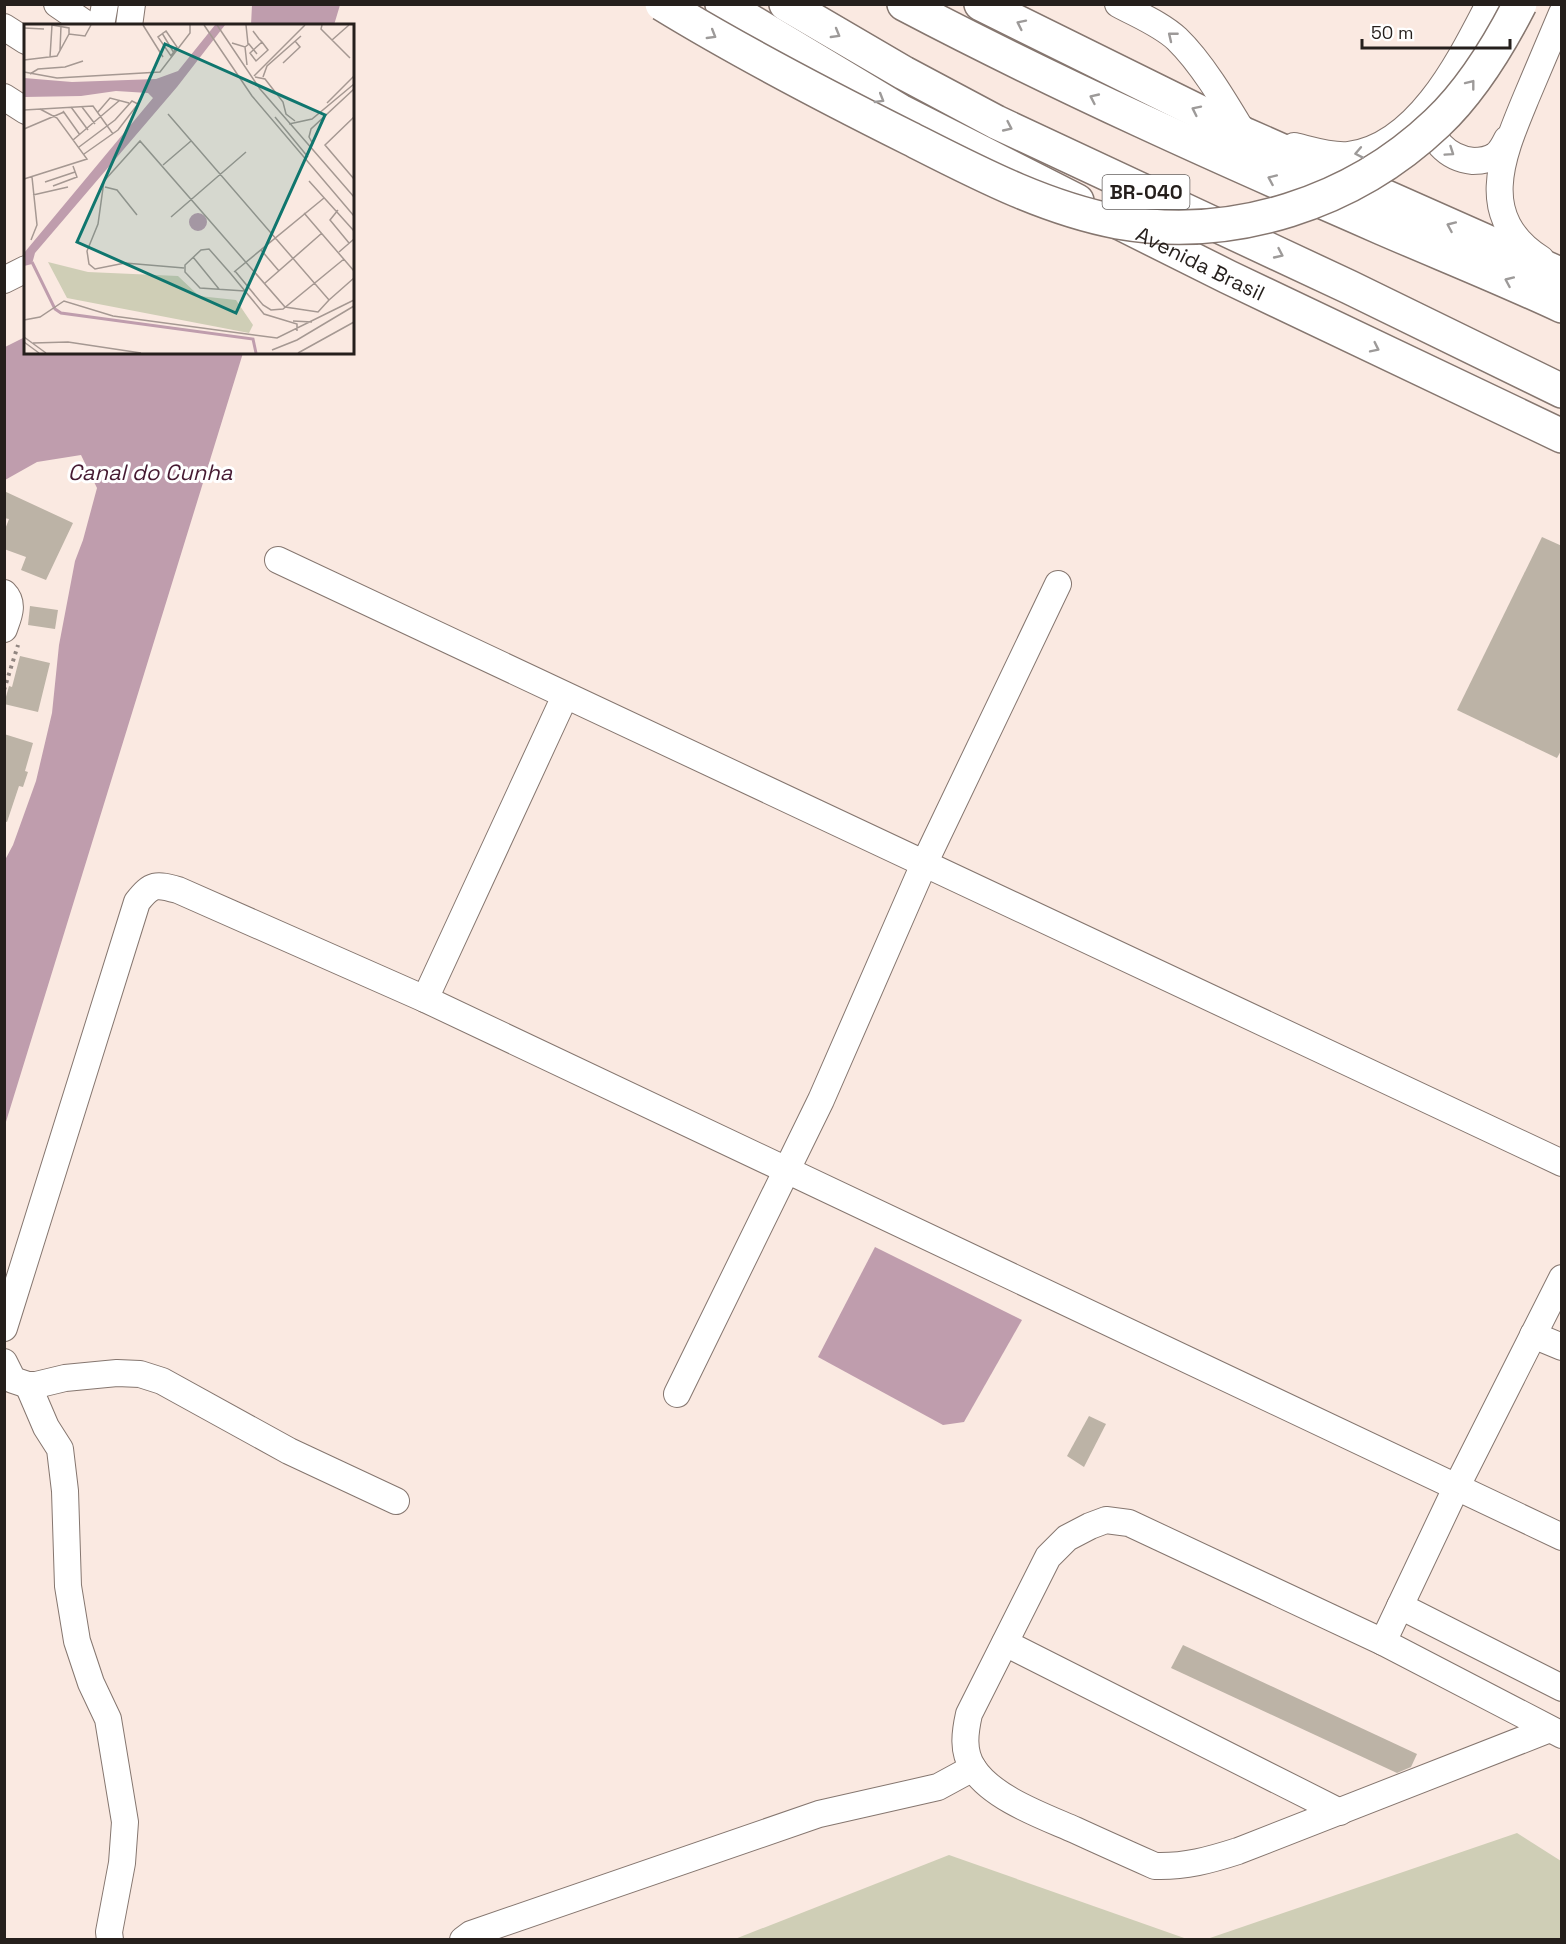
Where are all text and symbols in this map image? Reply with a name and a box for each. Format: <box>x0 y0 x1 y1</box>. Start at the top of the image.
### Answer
scale bar <box>1362 12 1510 50</box>
one-way arrow <box>1017 20 1028 32</box>
text: 50 m <box>1371 21 1413 44</box>
inset map <box>24 24 354 354</box>
one-way arrow <box>706 27 716 39</box>
one-way arrow <box>830 27 840 38</box>
one-way arrow <box>1168 32 1179 43</box>
one-way arrow <box>1464 80 1475 91</box>
one-way arrow <box>874 91 884 103</box>
one-way arrow <box>1090 93 1101 105</box>
one-way arrow <box>1192 106 1203 118</box>
one-way arrow <box>1001 120 1012 132</box>
one-way arrow <box>1443 145 1454 156</box>
one-way arrow <box>1355 146 1364 158</box>
one-way arrow <box>1267 174 1278 186</box>
road number: BR-040 <box>1102 175 1190 209</box>
street label: Avenida Brasil <box>1132 220 1269 306</box>
one-way arrow <box>1446 221 1457 233</box>
one-way arrow <box>1273 246 1284 258</box>
one-way arrow <box>1504 277 1515 289</box>
one-way arrow <box>1369 340 1380 352</box>
water label: Canal do Cunha <box>68 458 233 486</box>

